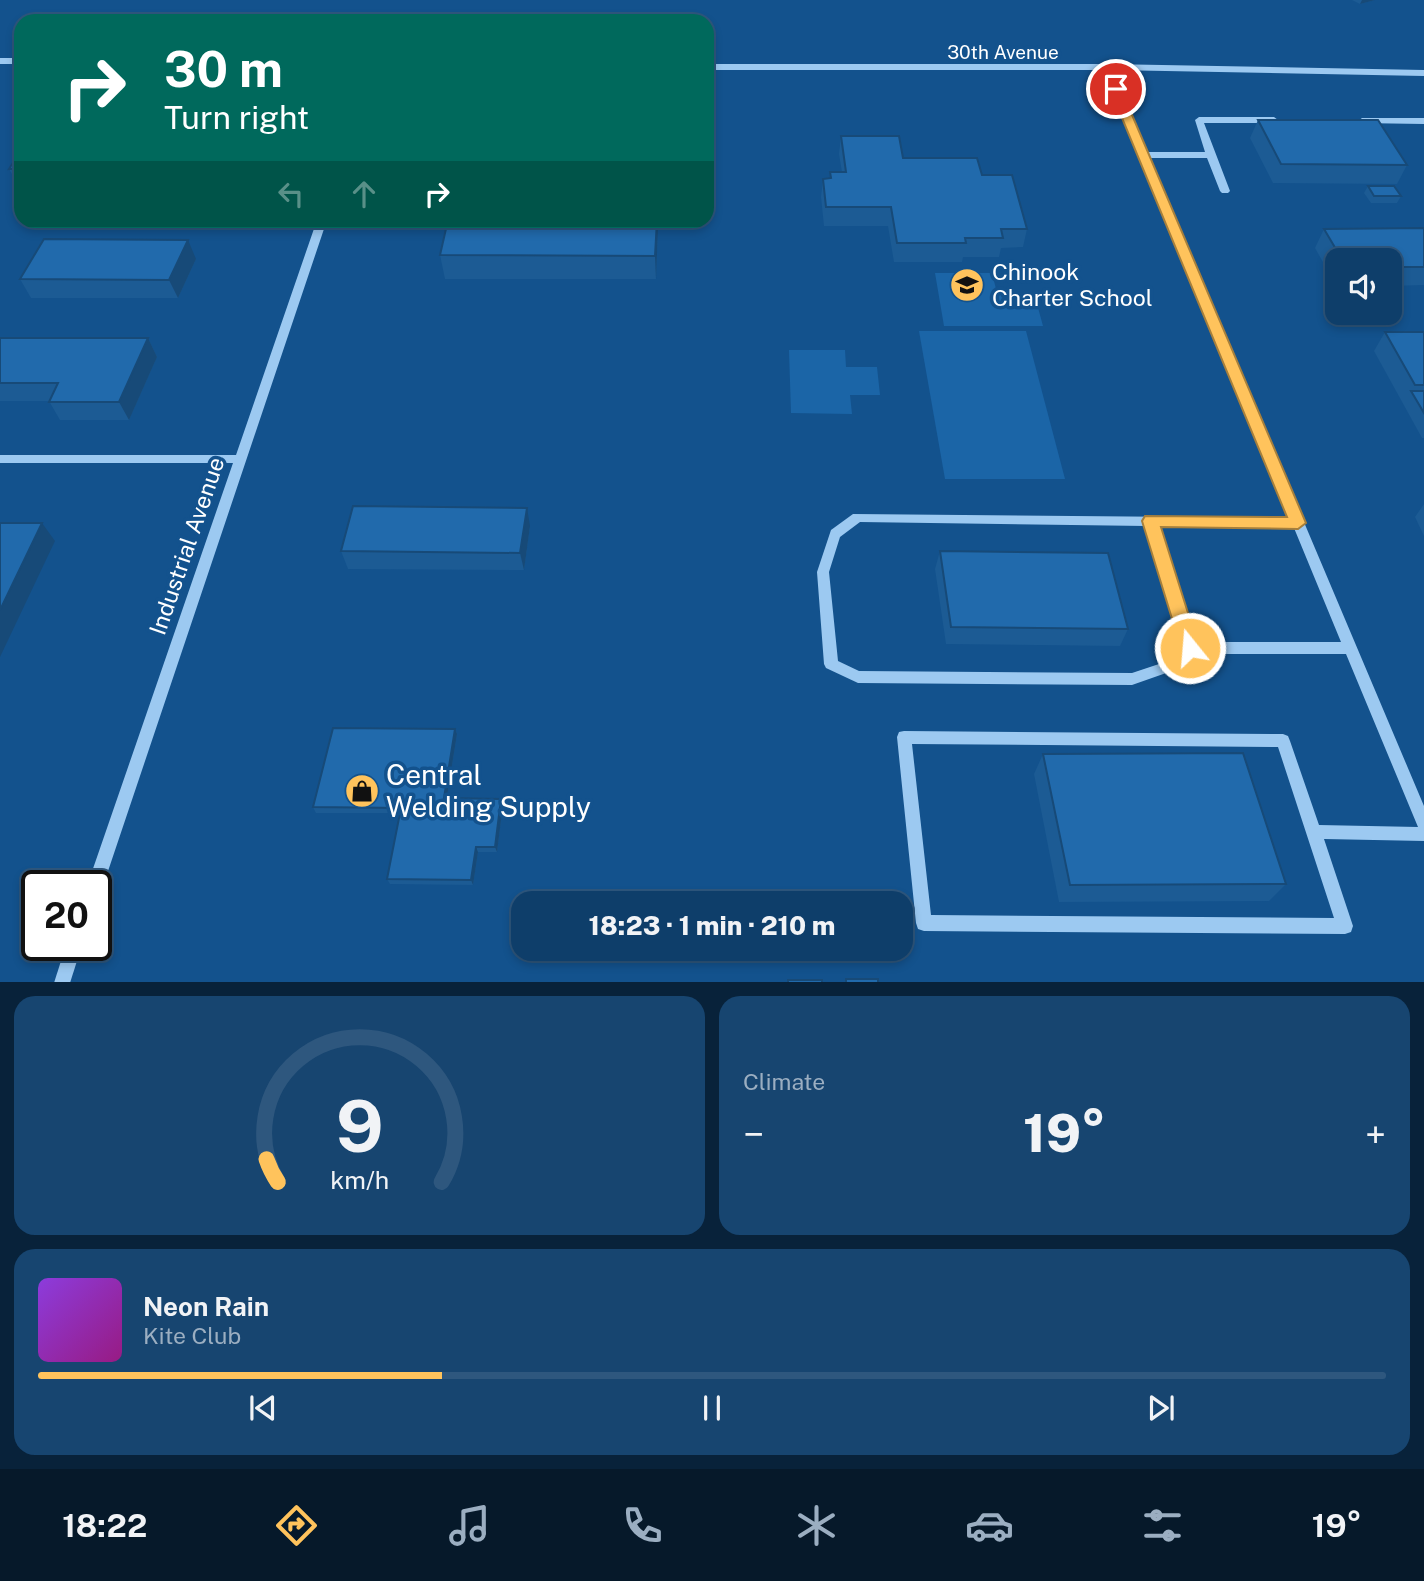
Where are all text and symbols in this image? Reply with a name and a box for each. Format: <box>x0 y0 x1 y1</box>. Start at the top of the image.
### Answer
text: 30 m <box>164 40 283 98</box>
street label: 30th Avenue <box>947 41 1059 63</box>
icon: right <box>49 42 140 133</box>
pin <box>1086 59 1146 119</box>
icon: arrive <box>1097 70 1135 108</box>
text: Turn right <box>164 99 309 136</box>
icon: left <box>272 175 310 213</box>
icon: ahead <box>345 175 383 213</box>
icon: right <box>418 175 456 213</box>
map controls <box>1325 248 1402 325</box>
button: sound <box>1325 248 1402 325</box>
place label: Chinook Charter School <box>992 258 1153 311</box>
school or university icon: Chinook Charter School <box>948 266 986 304</box>
street label: Industrial Avenue <box>143 453 230 638</box>
position arrow <box>1153 611 1227 685</box>
place label: Central Welding Supply <box>386 758 591 823</box>
shop icon: Central Welding Supply <box>343 772 381 810</box>
speed limit sign: 20 <box>21 870 112 961</box>
text: 18:23 · 1 min · 210 m <box>589 910 835 941</box>
text: Climate <box>743 1068 825 1095</box>
text: 9 <box>336 1083 383 1168</box>
text: 19° <box>1023 1103 1106 1164</box>
text: − <box>743 1112 764 1157</box>
text: + <box>1365 1112 1386 1157</box>
text: km/h <box>330 1164 389 1194</box>
text: Neon Rain <box>143 1291 269 1322</box>
text: Kite Club <box>143 1322 241 1349</box>
icon: previous <box>244 1389 282 1427</box>
icon: pause <box>693 1389 731 1427</box>
icon: next <box>1142 1389 1180 1427</box>
icon: directions <box>272 1501 321 1550</box>
icon: music <box>445 1501 494 1550</box>
icon: phone <box>618 1501 667 1550</box>
icon: climate <box>792 1501 841 1550</box>
icon: car <box>965 1501 1014 1550</box>
icon: filters <box>1138 1501 1187 1550</box>
text: 18:22 <box>62 1507 147 1544</box>
text: 19° <box>1312 1507 1362 1544</box>

